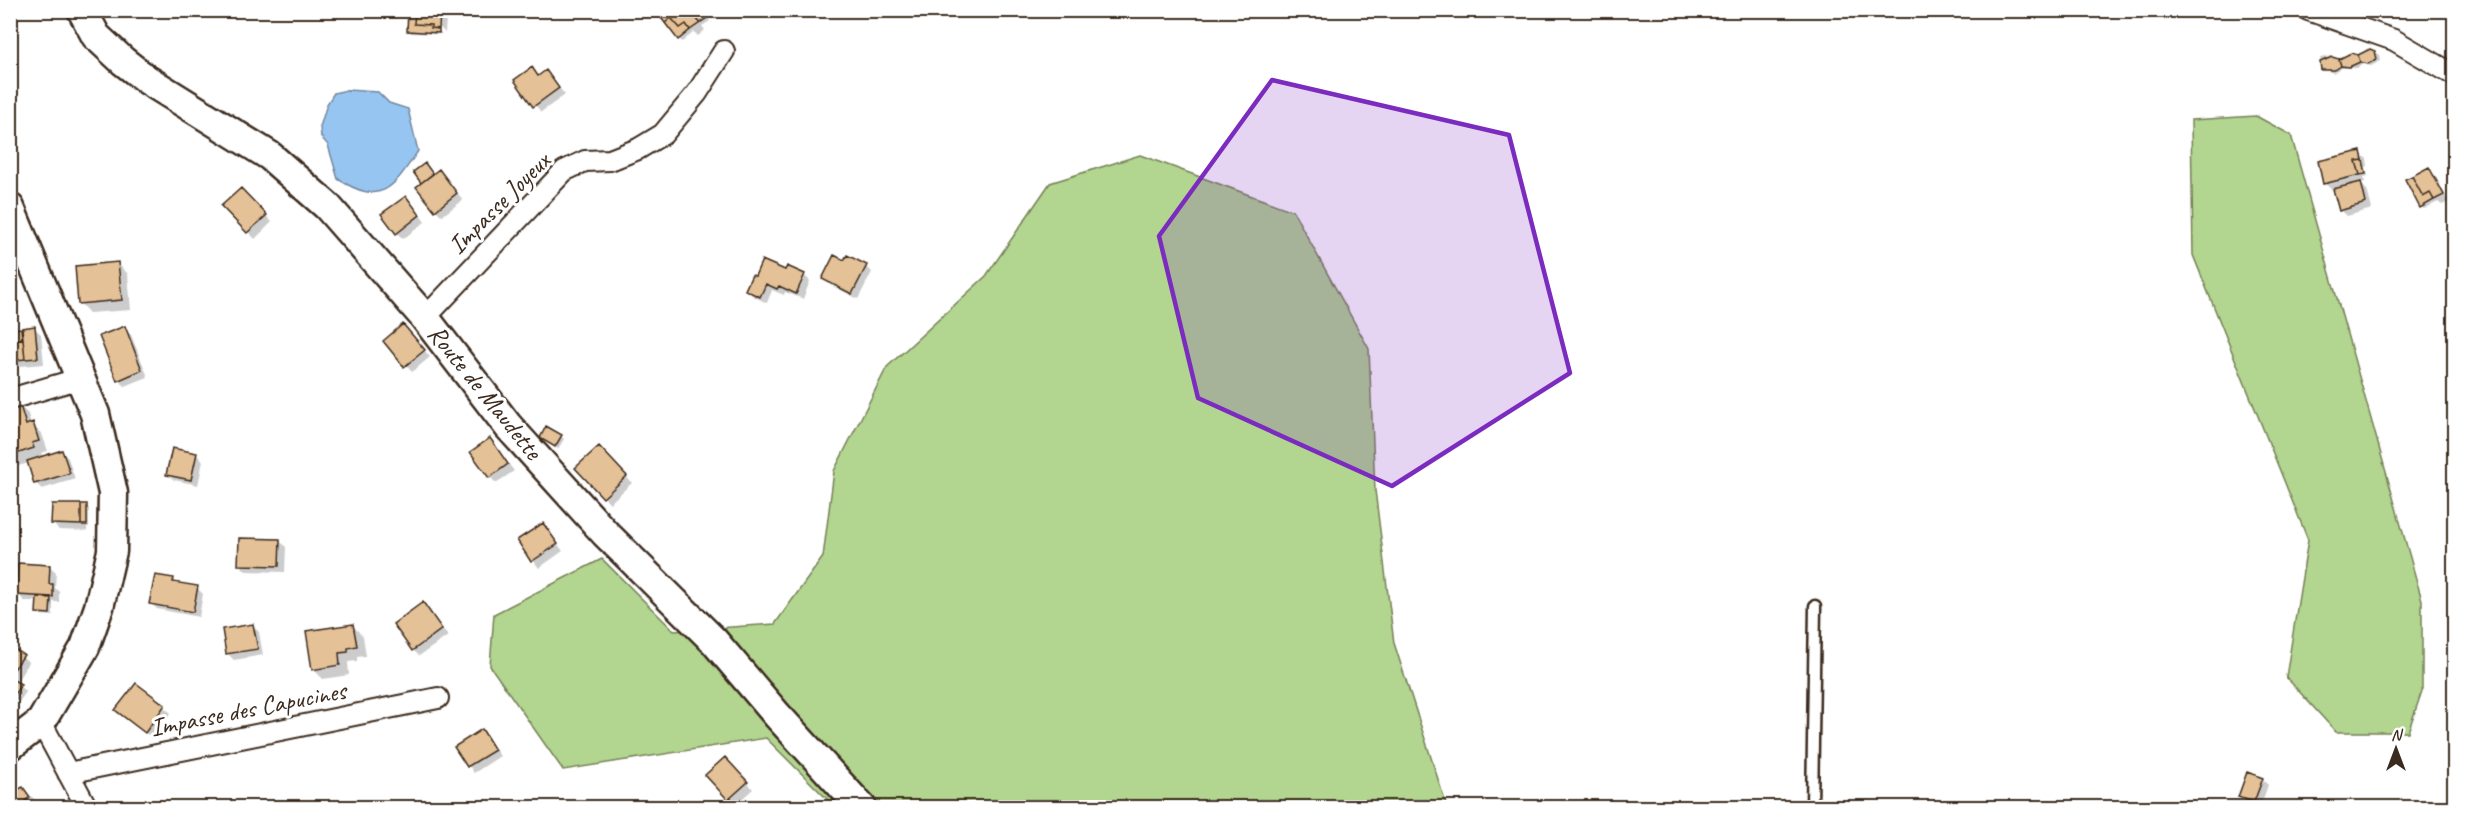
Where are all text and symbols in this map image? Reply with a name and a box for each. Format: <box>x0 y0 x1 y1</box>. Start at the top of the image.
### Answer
street label: Impasse Joyeux <box>441 143 559 261</box>
street label: Route de Maudette <box>421 318 550 467</box>
street label: Impasse des Capucines <box>147 673 351 744</box>
north arrow <box>2366 719 2426 779</box>
text: N <box>2391 725 2404 745</box>

